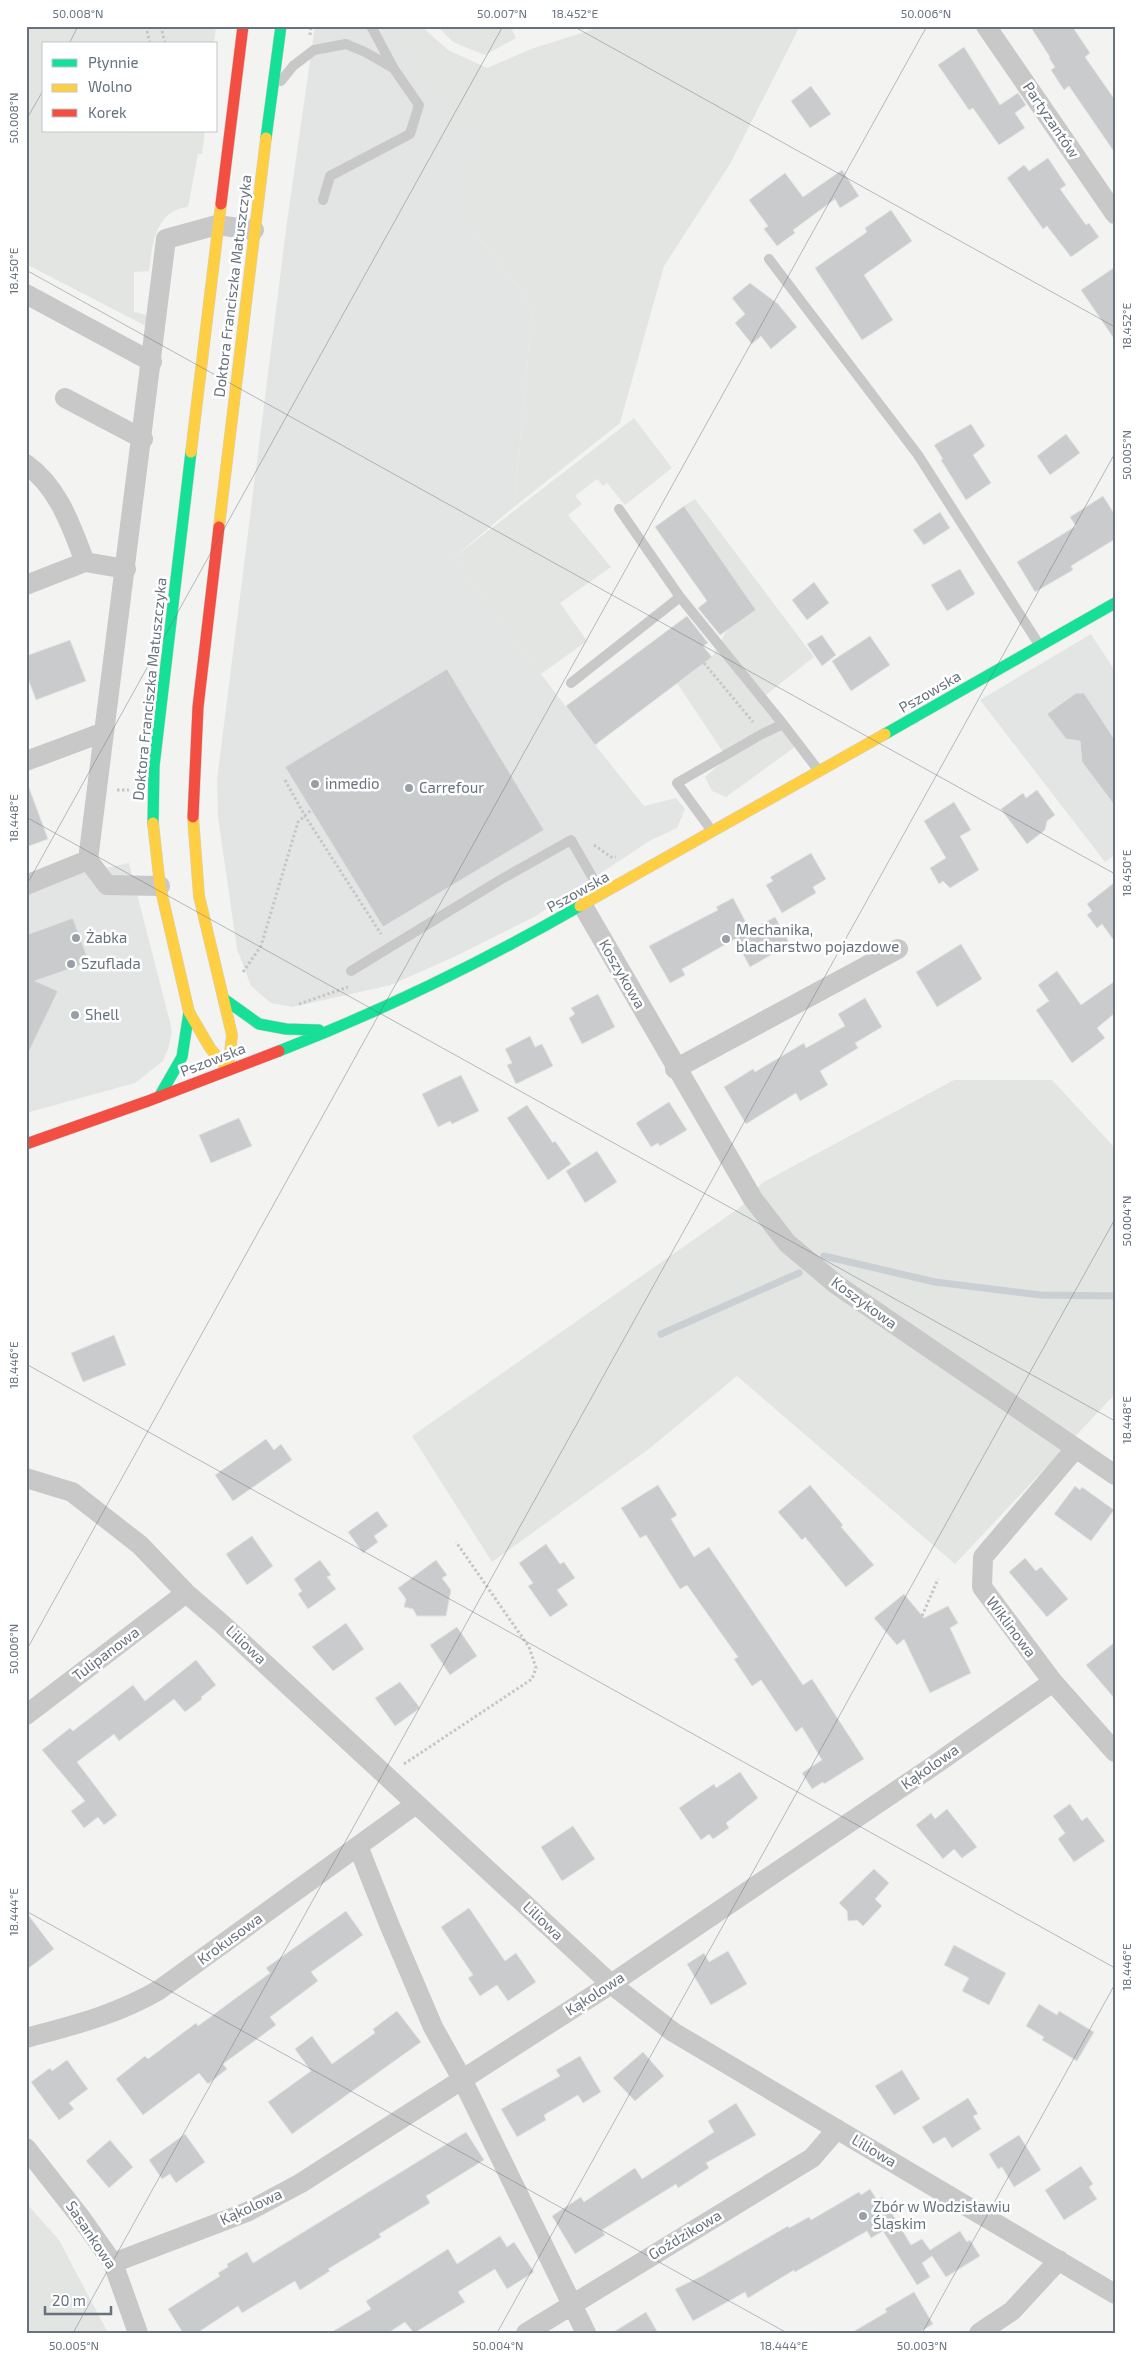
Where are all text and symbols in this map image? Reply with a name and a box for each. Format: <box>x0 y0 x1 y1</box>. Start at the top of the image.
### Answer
text: 50.008°N <box>53 6 104 20</box>
text: 50.007°N <box>477 6 527 20</box>
text: 18.452°E <box>552 6 598 20</box>
text: 50.006°N <box>901 6 951 20</box>
legend <box>42 42 218 132</box>
text: Płynnie <box>88 53 139 71</box>
text: Wolno <box>88 77 132 95</box>
street label: Partyzantów <box>1020 78 1084 161</box>
text: 50.008°N <box>6 93 20 144</box>
text: Korek <box>88 103 127 121</box>
street label: Doktora Franciszka Matuszczyka <box>209 174 255 398</box>
text: 18.450°E <box>6 247 20 294</box>
text: 18.452°E <box>1119 303 1133 349</box>
text: 50.005°N <box>1119 430 1133 480</box>
street label: Doktora Franciszka Matuszczyka <box>128 577 170 801</box>
street label: Pszowska <box>895 666 964 716</box>
place label: inmedio <box>325 774 379 792</box>
marker: inmedio <box>309 778 321 790</box>
place label: Carrefour <box>419 778 484 796</box>
marker: Carrefour <box>403 782 415 794</box>
text: 18.448°E <box>6 794 20 842</box>
text: 18.450°E <box>1119 849 1133 896</box>
street label: Pszowska <box>543 867 612 916</box>
place label: Mechanika, blacharstwo pojazdowe <box>736 920 899 956</box>
place label: Żabka <box>86 928 127 946</box>
marker: Żabka <box>70 932 82 944</box>
marker: Mechanika, blacharstwo pojazdowe <box>720 933 732 945</box>
street label: Koszykowa <box>596 936 650 1011</box>
place label: Szuflada <box>81 954 141 972</box>
marker: Szuflada <box>65 958 77 970</box>
place label: Shell <box>85 1005 120 1023</box>
marker: Shell <box>69 1009 81 1021</box>
street label: Pszowska <box>177 1038 248 1080</box>
text: 50.004°N <box>1119 1195 1133 1247</box>
street label: Koszykowa <box>828 1272 901 1332</box>
text: 18.446°E <box>6 1341 20 1389</box>
text: 18.448°E <box>1119 1396 1133 1444</box>
street label: Wiklinowa <box>983 1592 1041 1660</box>
street label: Liliowa <box>223 1621 271 1667</box>
street label: Tulipanowa <box>69 1622 142 1684</box>
text: 50.006°N <box>6 1624 20 1674</box>
street label: Kąkolowa <box>897 1740 962 1793</box>
text: 18.444°E <box>6 1888 20 1936</box>
street label: Liliowa <box>520 1897 568 1943</box>
street label: Krokusowa <box>193 1909 265 1968</box>
text: 18.446°E <box>1119 1943 1133 1991</box>
street label: Kąkolowa <box>562 1967 627 2019</box>
street label: Liliowa <box>849 2130 900 2170</box>
street label: Kąkolowa <box>217 2184 285 2228</box>
street label: Sasankowa <box>63 2197 121 2272</box>
place label: Zbór w Wodzisławiu Śląskim <box>873 2197 1010 2232</box>
street label: Goździkowa <box>645 2205 724 2263</box>
marker: Zbór w Wodzisławiu Śląskim <box>857 2210 869 2222</box>
scale bar <box>45 2284 111 2316</box>
text: 20 m <box>52 2291 86 2309</box>
text: 50.005°N <box>49 2338 99 2352</box>
text: 50.004°N <box>472 2338 524 2352</box>
text: 18.444°E <box>760 2338 808 2352</box>
text: 50.003°N <box>897 2338 947 2352</box>

